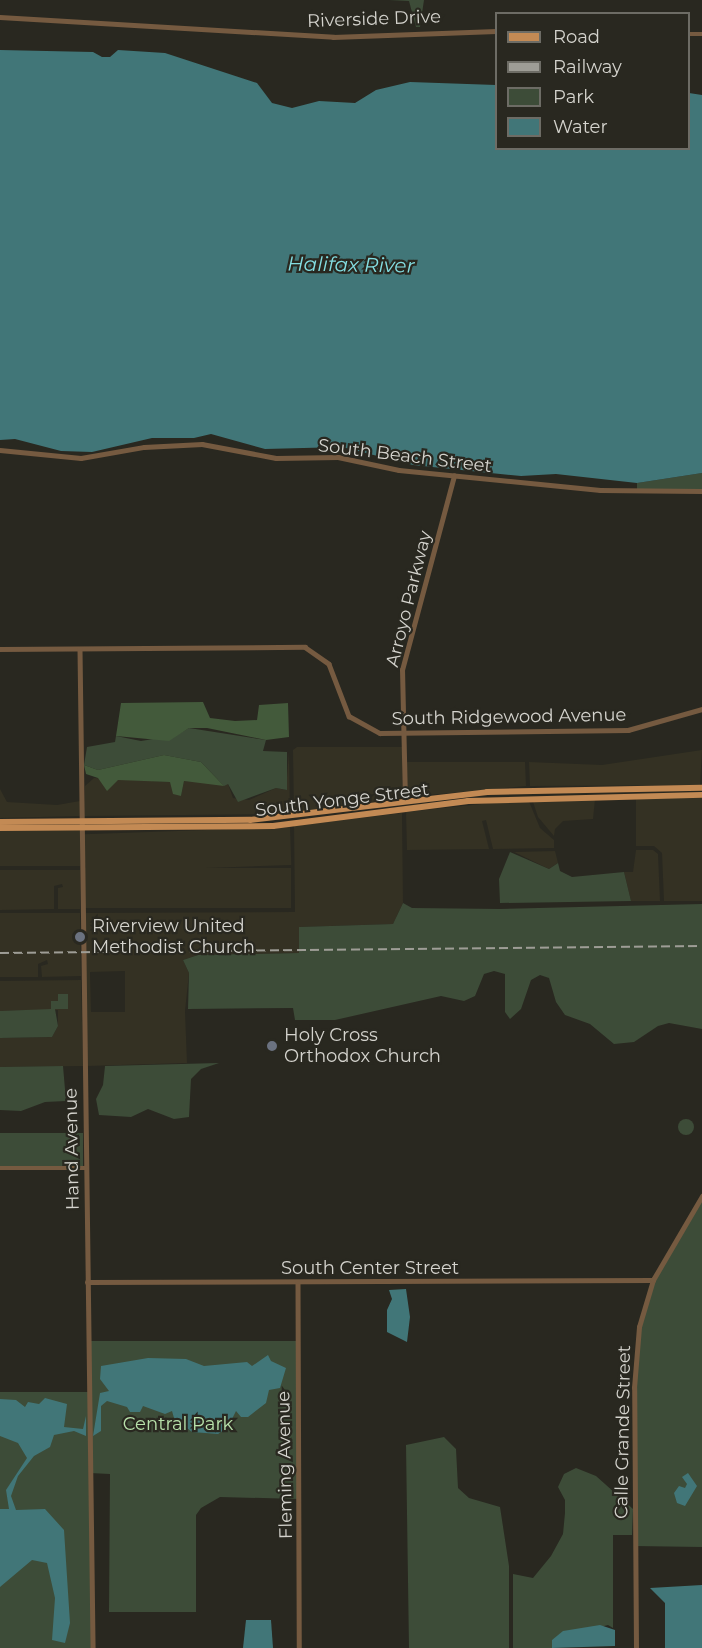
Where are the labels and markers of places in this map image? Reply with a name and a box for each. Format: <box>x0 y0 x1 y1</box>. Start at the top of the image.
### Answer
place label: Riverview United Methodist Church <box>92 916 255 958</box>
marker: Riverview United Methodist Church <box>73 930 87 944</box>
place label: Holy Cross Orthodox Church <box>284 1025 441 1068</box>
marker: Holy Cross Orthodox Church <box>265 1039 279 1053</box>

